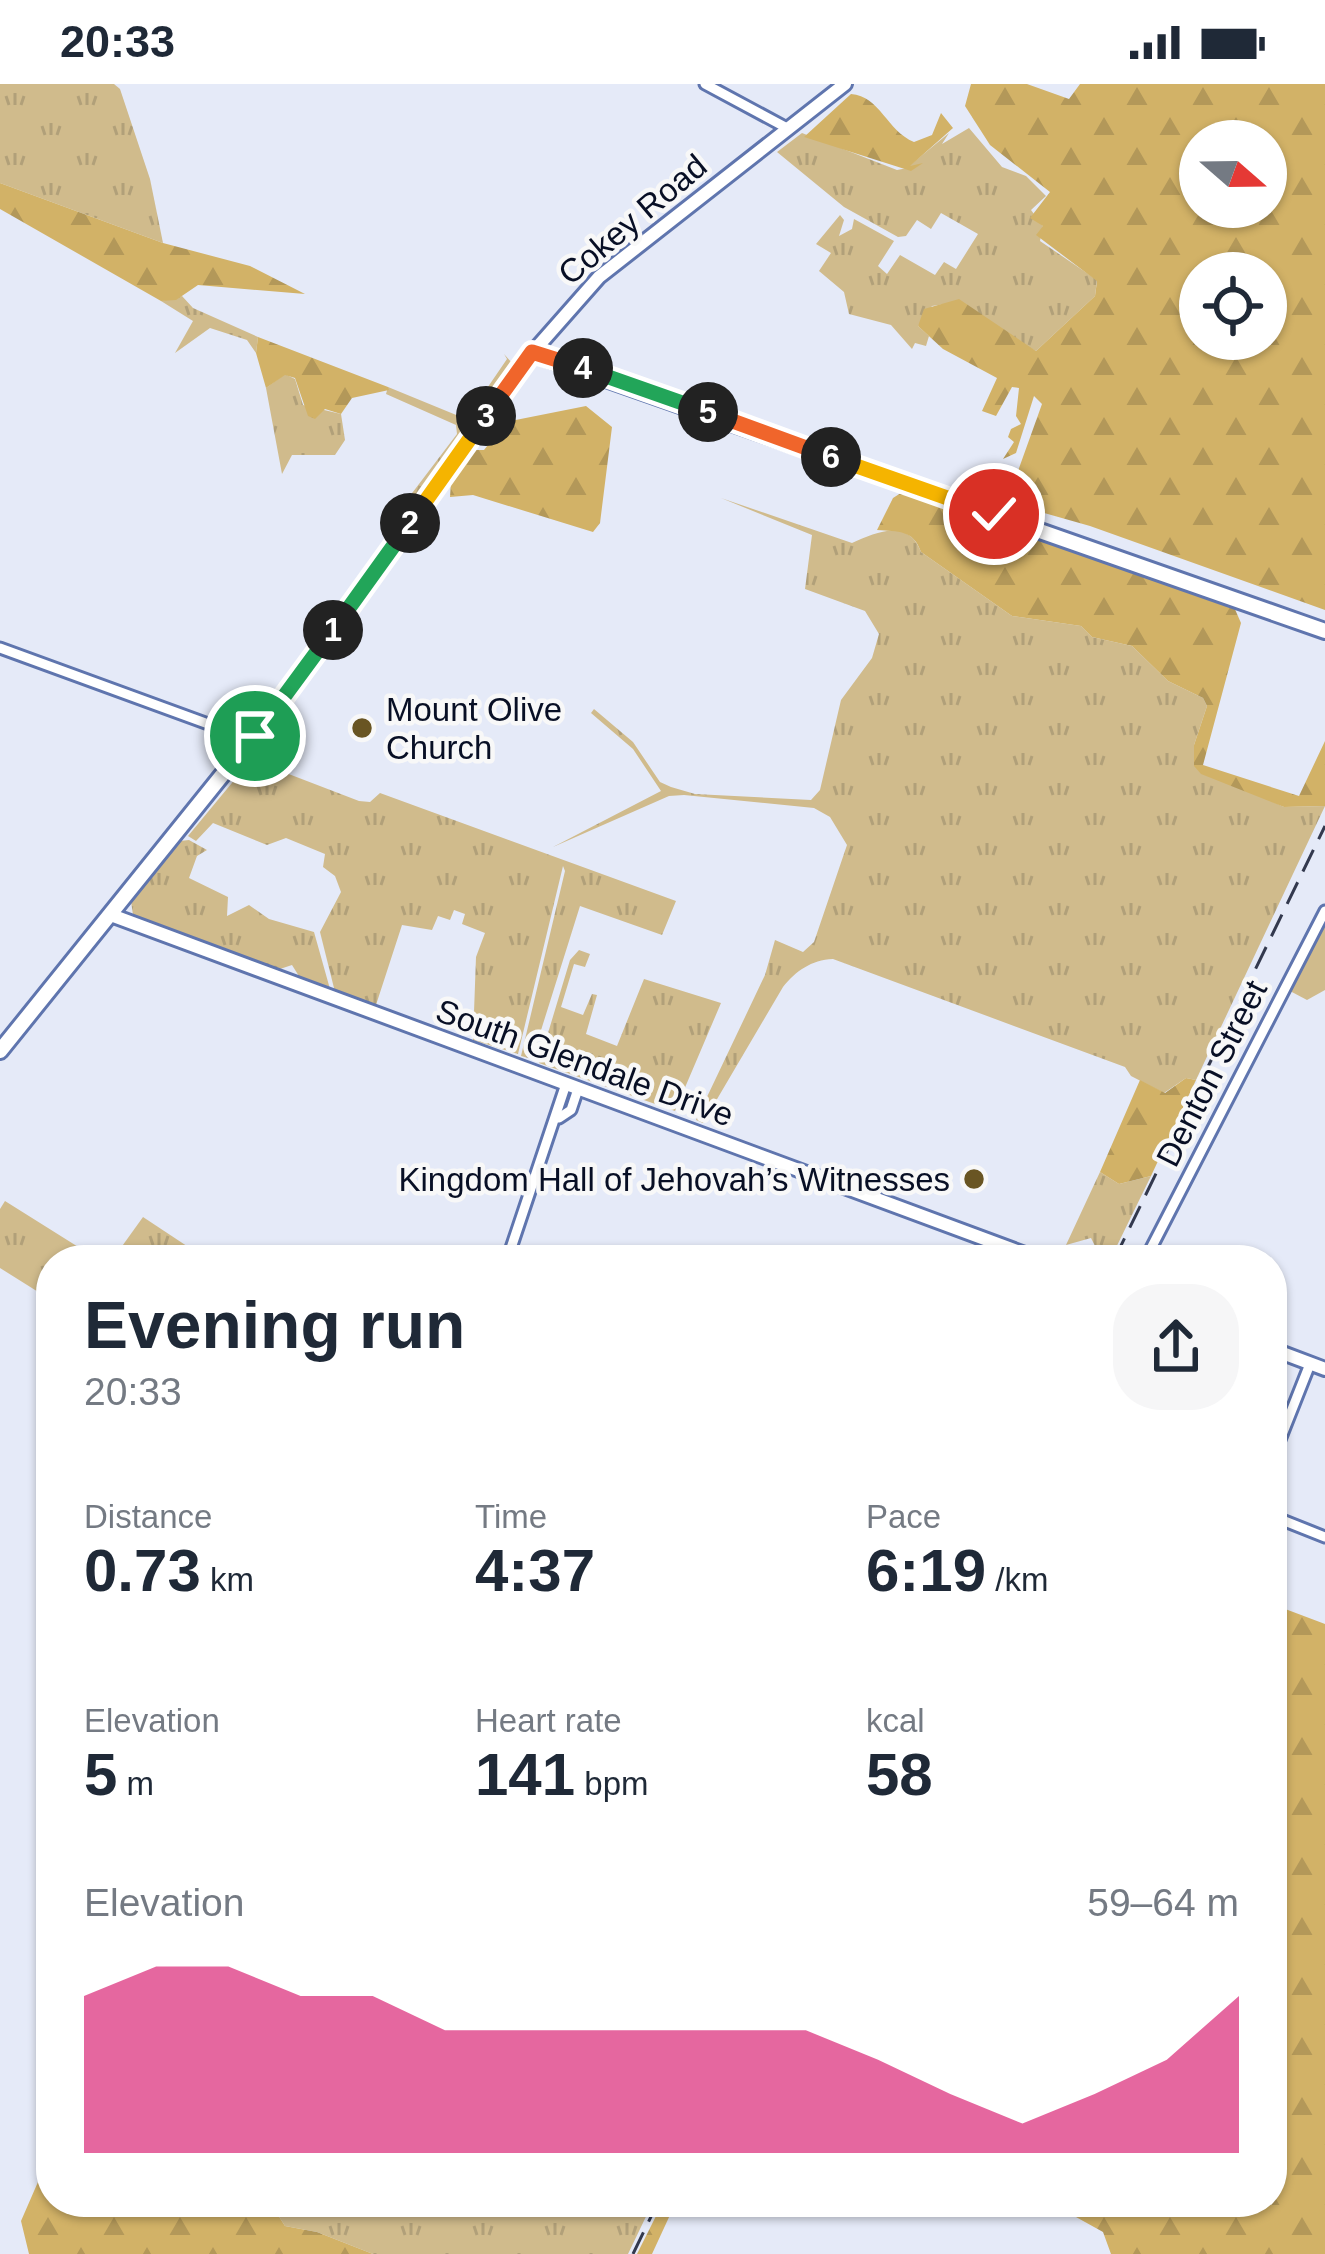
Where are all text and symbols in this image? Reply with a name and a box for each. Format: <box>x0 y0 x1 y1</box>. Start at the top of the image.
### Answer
text: 20:33 <box>60 16 175 67</box>
north arrow <box>1179 120 1287 228</box>
map controls <box>1179 120 1287 360</box>
street label: Cokey Road <box>551 147 714 292</box>
button: locate <box>1179 252 1287 360</box>
pin: 4 <box>553 338 613 398</box>
text: 4 <box>574 349 592 386</box>
pin: 5 <box>678 382 738 442</box>
pin: 3 <box>456 386 516 446</box>
text: 5 <box>699 393 717 430</box>
text: 3 <box>477 397 495 434</box>
pin: 6 <box>801 427 861 487</box>
text: 6 <box>822 438 840 475</box>
pin <box>943 463 1045 565</box>
icon: check <box>961 481 1027 547</box>
pin: 2 <box>380 493 440 553</box>
text: 2 <box>401 504 419 541</box>
pin: 1 <box>303 600 363 660</box>
text: 1 <box>324 611 342 648</box>
pin <box>204 685 306 787</box>
place label: Mount Olive Church <box>386 691 562 766</box>
icon: arrive <box>222 703 288 769</box>
marker: Mount Olive Church <box>349 715 375 741</box>
street label: Denton Street <box>1149 974 1274 1172</box>
street label: South Glendale Drive <box>431 991 739 1133</box>
place label: Kingdom Hall of Jehovah’s Witnesses <box>399 1161 950 1198</box>
marker: Kingdom Hall of Jehovah’s Witnesses <box>961 1166 987 1192</box>
button: share <box>1113 1284 1239 1410</box>
text: Evening run <box>84 1288 465 1362</box>
text: 20:33 <box>84 1370 182 1413</box>
text: Distance <box>84 1498 212 1535</box>
text: Time <box>475 1498 547 1535</box>
text: Pace <box>866 1498 941 1535</box>
text: 0.73 <box>84 1537 201 1604</box>
text: 4:37 <box>475 1537 595 1604</box>
text: 6:19 <box>866 1537 986 1604</box>
text: km <box>201 1561 254 1598</box>
text: /km <box>986 1561 1048 1598</box>
text: Elevation <box>84 1702 220 1739</box>
text: Heart rate <box>475 1702 622 1739</box>
text: kcal <box>866 1702 925 1739</box>
text: 5 <box>84 1741 117 1808</box>
text: 141 <box>475 1741 575 1808</box>
text: 58 <box>866 1741 933 1808</box>
text: m <box>117 1765 154 1802</box>
text: bpm <box>575 1765 648 1802</box>
text: Elevation <box>84 1881 244 1924</box>
text: 59–64 m <box>1087 1881 1239 1924</box>

